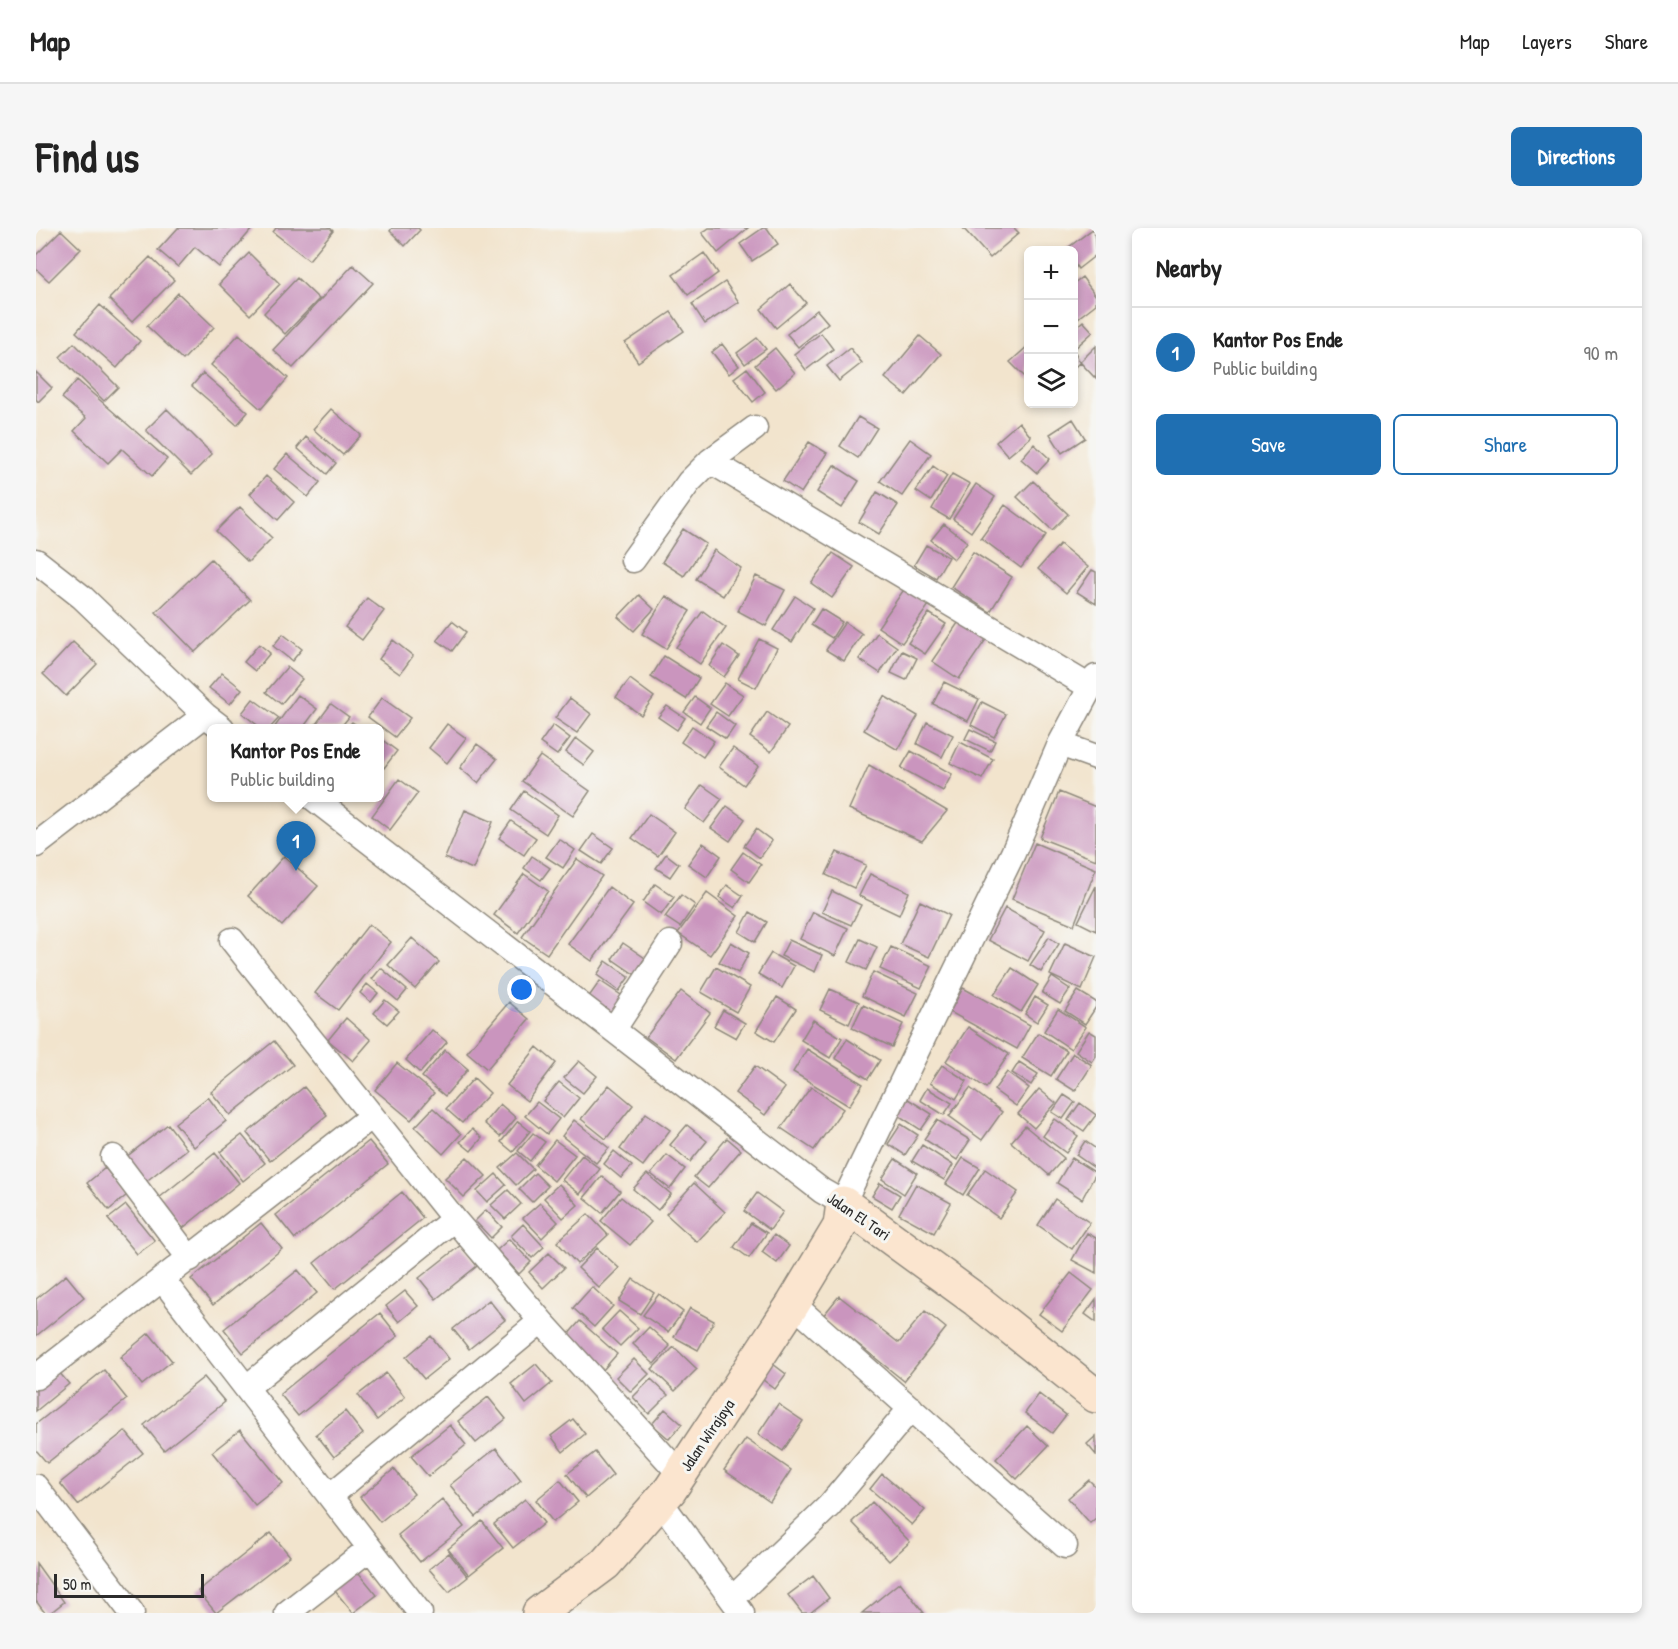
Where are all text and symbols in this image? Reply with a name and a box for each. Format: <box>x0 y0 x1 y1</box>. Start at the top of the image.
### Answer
text: Map <box>30 22 70 60</box>
text: Map <box>1460 27 1489 56</box>
text: Layers <box>1522 27 1572 56</box>
text: Share <box>1605 27 1648 56</box>
button: Directions <box>1511 127 1642 186</box>
text: Find us <box>36 128 139 185</box>
map controls <box>1024 246 1078 408</box>
button: + <box>1024 246 1078 300</box>
text: Nearby <box>1156 250 1222 285</box>
button: − <box>1024 300 1078 354</box>
text: Kantor Pos Ende <box>1213 324 1343 354</box>
text: 1 <box>1172 339 1179 366</box>
text: 90 m <box>1584 339 1618 366</box>
button: layers <box>1024 354 1078 408</box>
text: Public building <box>1213 354 1317 381</box>
button: Save <box>1156 414 1381 475</box>
button: Share <box>1393 414 1618 475</box>
popup <box>207 724 384 802</box>
text: Kantor Pos Ende <box>230 735 361 765</box>
text: Public building <box>230 765 335 792</box>
pin: 1 <box>276 822 316 871</box>
your location <box>507 975 536 1004</box>
street label: Jalan El Tari <box>823 1187 895 1245</box>
street label: Jalan Wirajaya <box>675 1395 739 1475</box>
scale bar <box>54 1571 204 1598</box>
text: 50 m <box>63 1573 92 1595</box>

